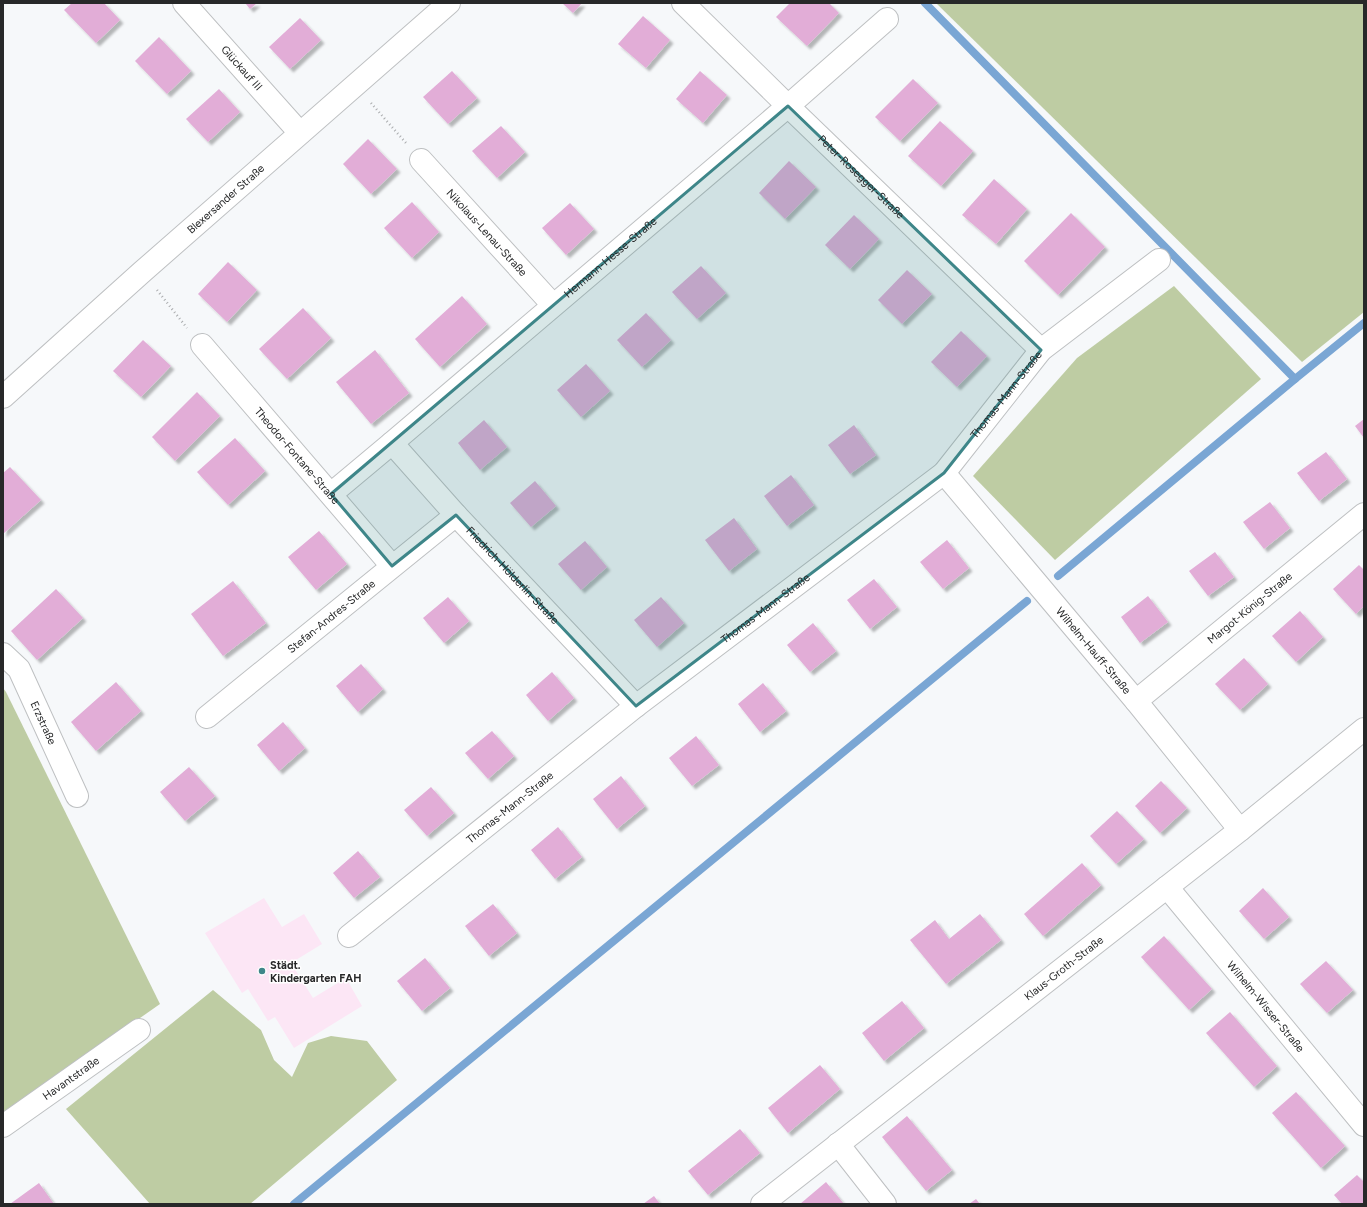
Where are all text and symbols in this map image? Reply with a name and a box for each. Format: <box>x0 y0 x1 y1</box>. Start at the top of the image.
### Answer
street label: Glückauf III <box>218 43 265 93</box>
street label: Peter-Rosegger-Straße <box>815 133 907 222</box>
street label: Blexersander Straße <box>185 162 267 236</box>
street label: Nikolaus-Lenau-Straße <box>444 187 530 279</box>
street label: Hermann-Hesse-Straße <box>562 215 659 301</box>
street label: Thomas-Mann-Straße <box>968 348 1045 441</box>
street label: Theodor-Fontane-Straße <box>252 405 342 507</box>
street label: Friedrich-Hölderlin-Straße <box>463 524 561 627</box>
street label: Margot-König-Straße <box>1205 570 1295 647</box>
street label: Thomas-Mann-Straße <box>719 571 813 646</box>
street label: Stefan-Andres-Straße <box>285 577 378 656</box>
street label: Wilhelm-Hauff-Straße <box>1053 605 1133 697</box>
street label: Erzstraße <box>28 699 59 747</box>
street label: Thomas-Mann-Straße <box>464 769 556 846</box>
street label: Klaus-Groth-Straße <box>1022 934 1106 1003</box>
place label: Städt. Kindergarten FAH <box>270 959 361 985</box>
street label: Wilhelm-Wisser-Straße <box>1224 959 1307 1055</box>
marker: Städt. Kindergarten FAH <box>257 966 267 976</box>
street label: Havantstraße <box>40 1054 102 1103</box>

